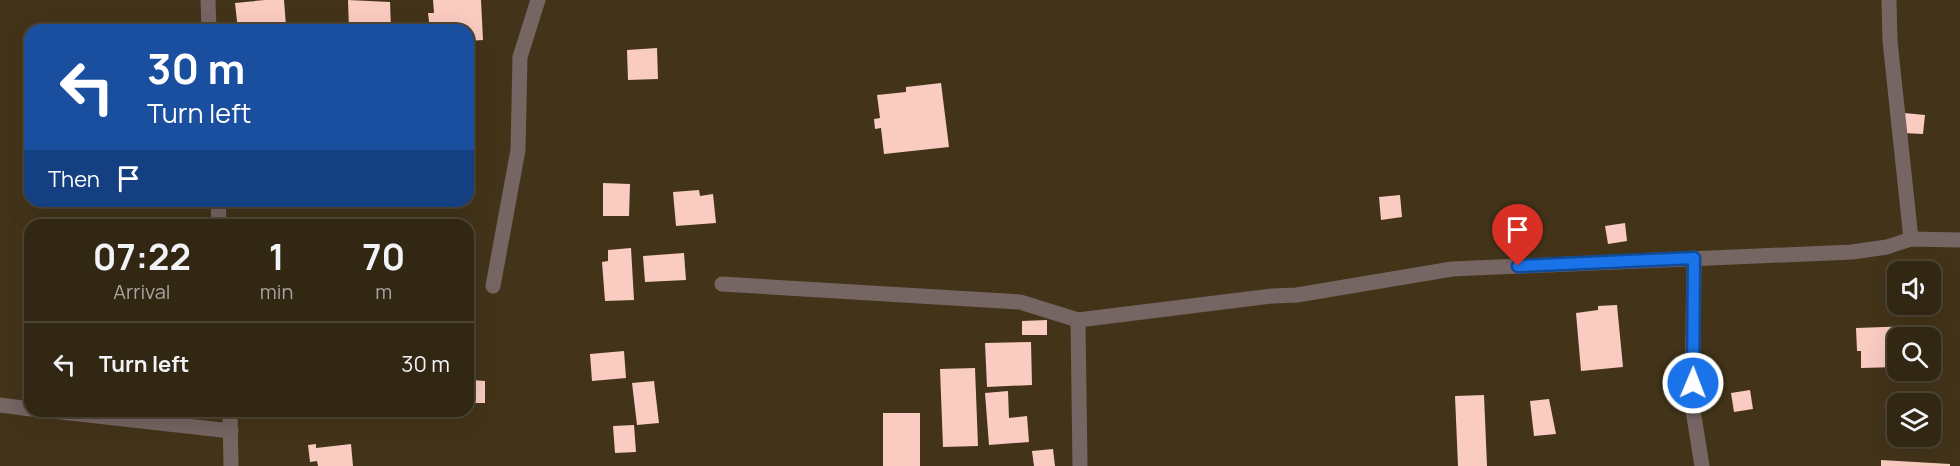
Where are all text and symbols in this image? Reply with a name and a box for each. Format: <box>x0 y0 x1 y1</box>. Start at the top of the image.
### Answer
text: 30 m <box>147 39 245 97</box>
icon: left <box>48 48 126 126</box>
text: Turn left <box>147 94 251 131</box>
icon: arrive <box>112 162 145 195</box>
text: Then <box>48 164 100 194</box>
pin <box>1492 204 1543 266</box>
icon: arrive <box>1501 213 1534 246</box>
text: 07:22 <box>93 232 191 281</box>
text: 1 <box>269 232 284 281</box>
text: 70 <box>362 232 405 281</box>
map controls <box>1887 261 1941 447</box>
button: sound <box>1887 261 1941 315</box>
text: Arrival <box>113 278 170 305</box>
text: min <box>260 278 293 305</box>
text: m <box>375 278 392 305</box>
button: search <box>1887 327 1941 381</box>
icon: left <box>48 348 81 381</box>
text: Turn left <box>99 349 189 379</box>
text: 30 m <box>401 349 450 379</box>
position arrow <box>1661 351 1725 415</box>
button: layers <box>1887 393 1941 447</box>

